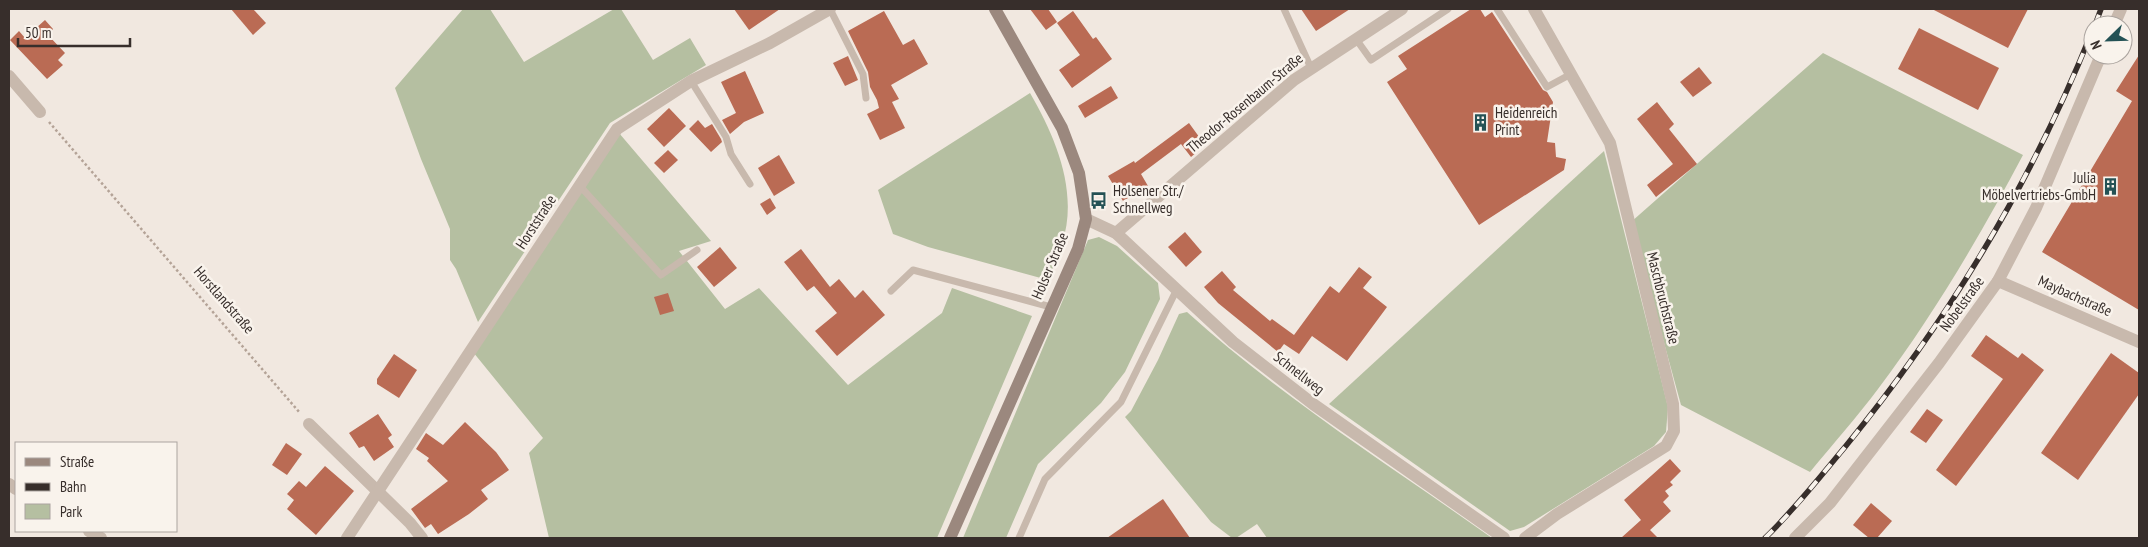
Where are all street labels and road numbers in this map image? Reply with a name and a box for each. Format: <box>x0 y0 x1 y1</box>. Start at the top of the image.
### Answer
street label: Theodor-Rosenbaum-Straße <box>1183 49 1307 157</box>
street label: Horststraße <box>511 191 560 252</box>
street label: Holser Straße <box>1027 230 1072 302</box>
street label: Maschbruchstraße <box>1643 250 1684 346</box>
street label: Horstlandstraße <box>190 262 259 337</box>
street label: Maybachstraße <box>2035 271 2115 320</box>
street label: Nobelstraße <box>1935 272 1988 335</box>
street label: Schnellweg <box>1270 347 1329 398</box>

